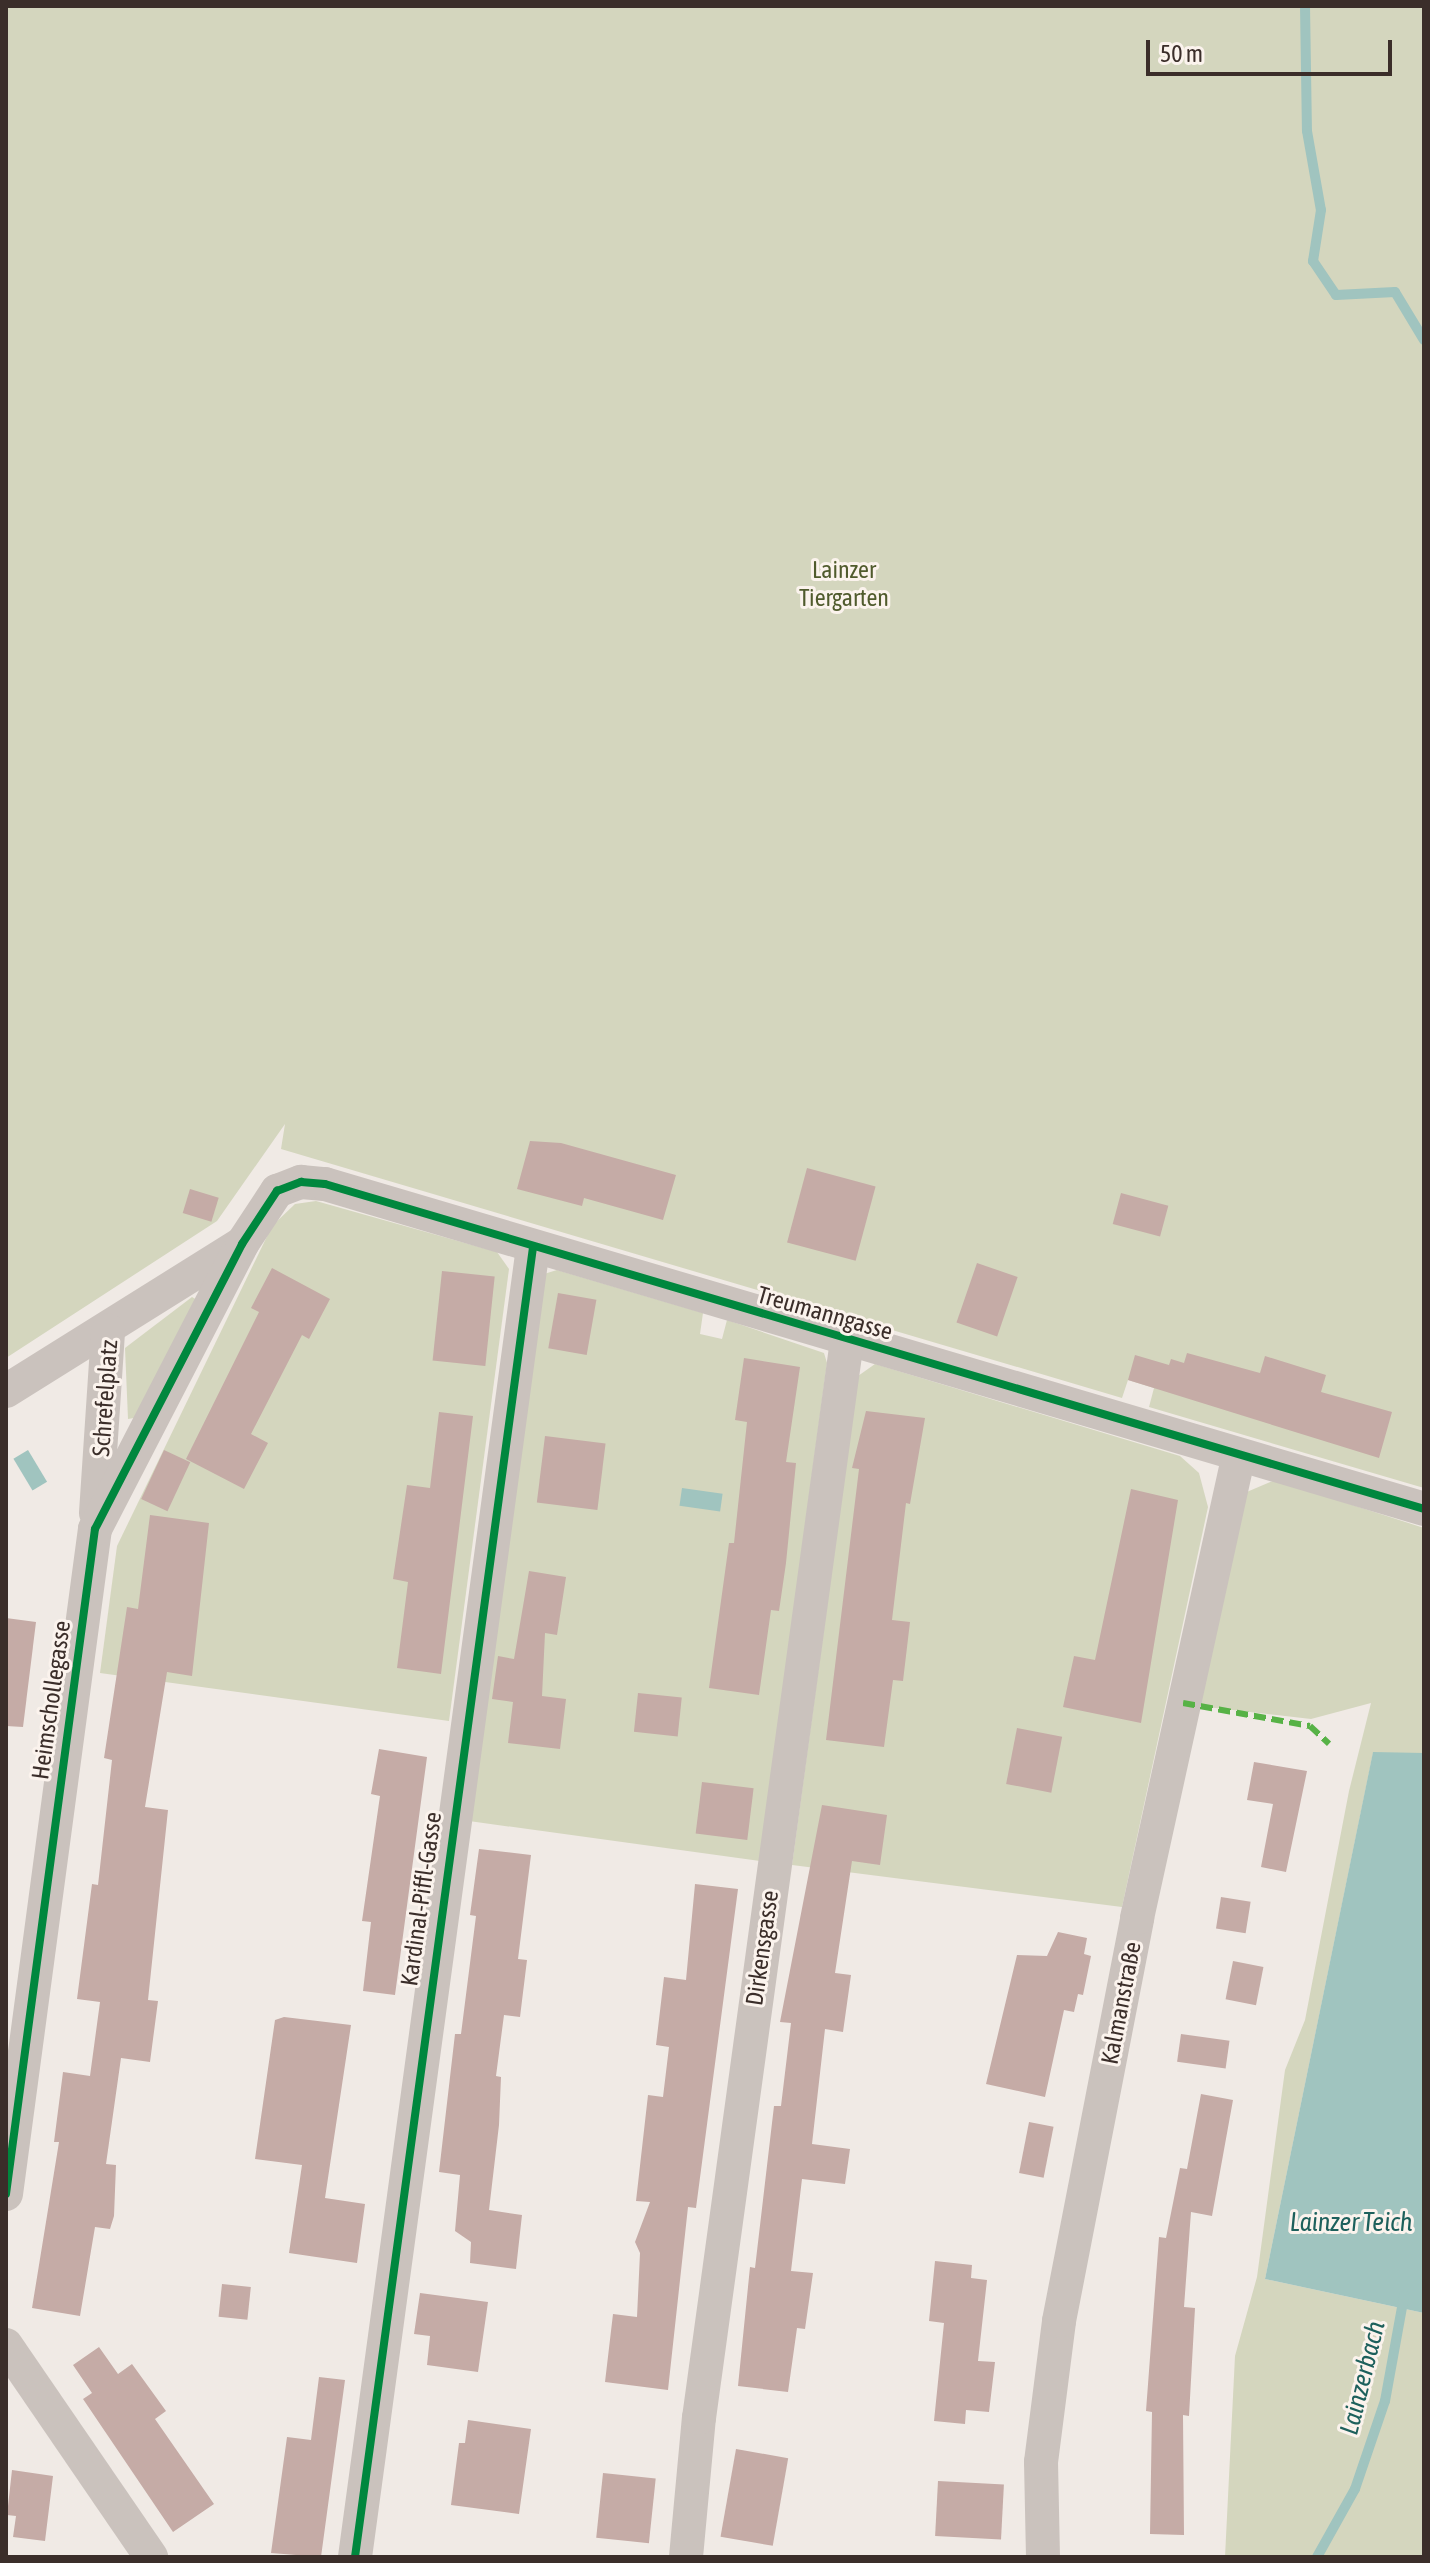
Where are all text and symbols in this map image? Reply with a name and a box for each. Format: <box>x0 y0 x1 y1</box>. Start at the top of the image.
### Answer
scale bar <box>1150 24 1396 74</box>
text: 50 m <box>1160 40 1203 67</box>
park label: Lainzer Tiergarten <box>799 556 889 612</box>
street label: Treumanngasse <box>754 1280 896 1346</box>
street label: Schrefelplatz <box>87 1339 123 1457</box>
street label: Heimschollegasse <box>26 1619 76 1781</box>
street label: Kardinal-Piffl-Gasse <box>395 1810 447 1988</box>
street label: Dirkensgasse <box>740 1889 784 2007</box>
street label: Kalmanstraße <box>1095 1939 1147 2067</box>
water label: Lainzer Teich <box>1290 2207 1412 2239</box>
water label: Lainzerbach <box>1334 2318 1392 2438</box>

